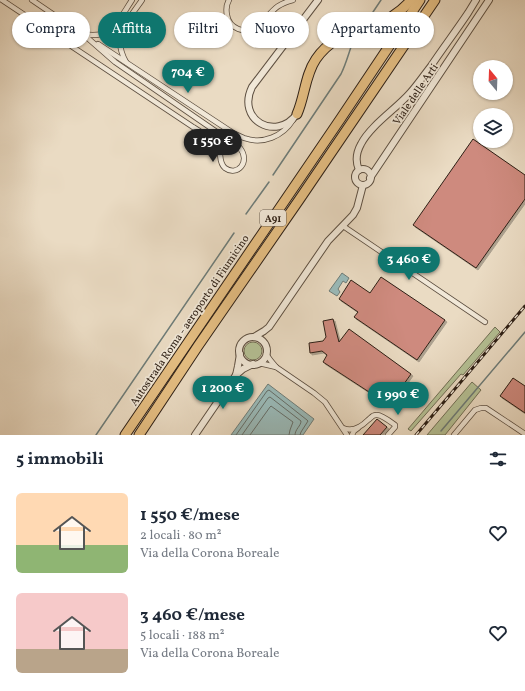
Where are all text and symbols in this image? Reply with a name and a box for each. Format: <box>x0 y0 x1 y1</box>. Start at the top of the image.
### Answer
chip: Compra <box>12 12 90 48</box>
chip: Affitta <box>98 12 166 48</box>
chip: Filtri <box>174 12 233 48</box>
chip: Nuovo <box>241 12 309 48</box>
chip: Appartamento <box>317 12 434 48</box>
pin: 704 € <box>160 60 216 94</box>
north arrow <box>473 60 513 100</box>
map controls <box>473 60 513 148</box>
street label: Viale delle Arti <box>390 61 442 129</box>
text: 704 € <box>171 64 205 82</box>
button: layers <box>473 108 513 148</box>
pin: 1 550 € <box>176 129 250 163</box>
text: 1 550 € <box>193 133 233 151</box>
road number: A91 <box>260 210 286 226</box>
street label: Autostrada Roma - aeroporto di Fiumicino <box>127 232 253 409</box>
pin: 3 460 € <box>372 247 446 281</box>
text: 3 460 € <box>387 251 431 269</box>
pin: 1 200 € <box>186 376 260 410</box>
text: 1 200 € <box>202 380 244 398</box>
pin: 1 990 € <box>361 382 435 416</box>
text: 1 990 € <box>377 386 419 404</box>
text: 5 immobili <box>16 448 104 471</box>
icon: filters <box>487 448 509 470</box>
text: 1 550 €/mese <box>140 504 240 527</box>
icon: home <box>48 509 96 557</box>
icon: heart <box>487 522 509 544</box>
text: 2 locali · 80 m² <box>140 527 222 545</box>
text: Via della Corona Boreale <box>140 545 279 563</box>
text: 3 460 €/mese <box>140 604 245 627</box>
icon: home <box>48 609 96 657</box>
icon: heart <box>487 622 509 644</box>
text: 5 locali · 188 m² <box>140 627 225 645</box>
text: Via della Corona Boreale <box>140 645 279 663</box>

